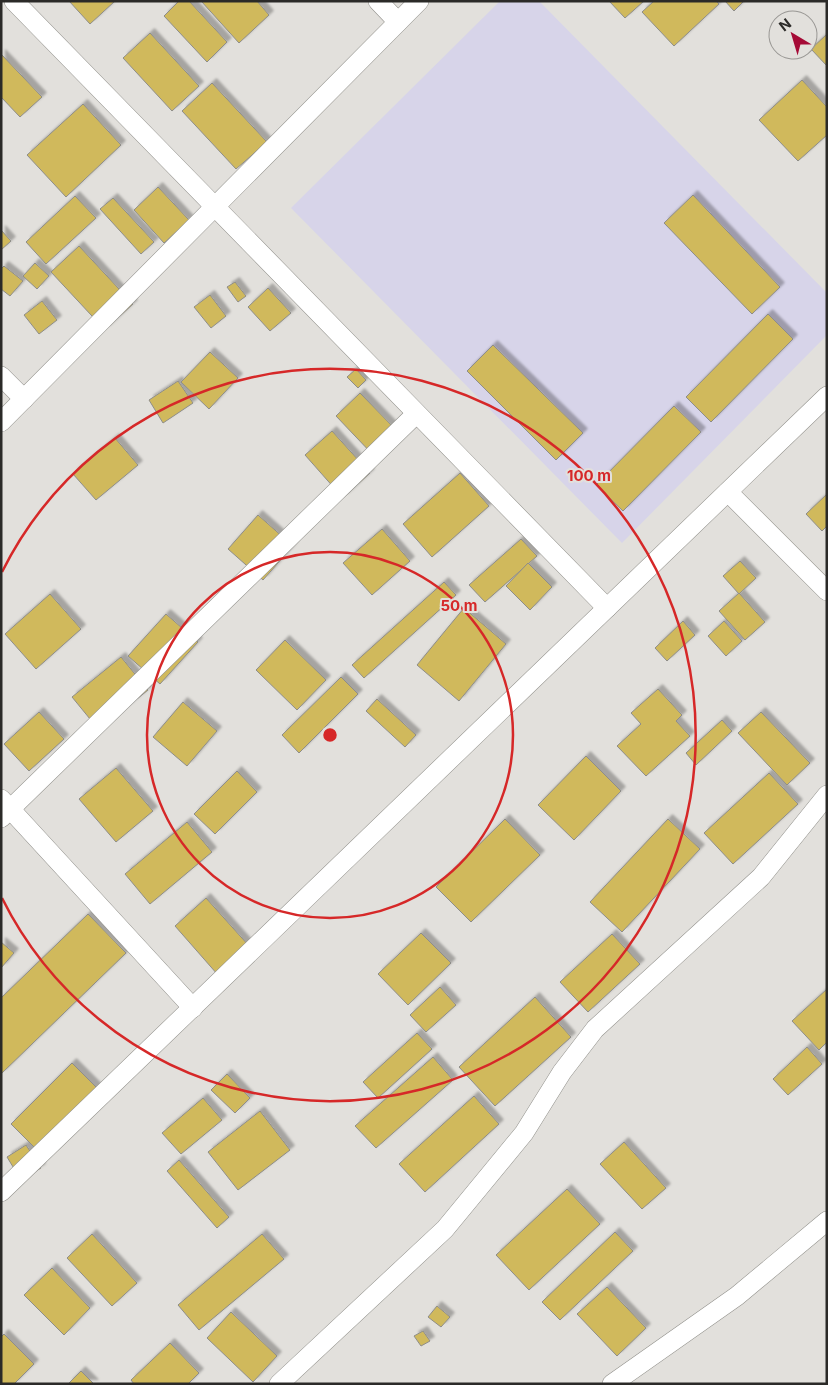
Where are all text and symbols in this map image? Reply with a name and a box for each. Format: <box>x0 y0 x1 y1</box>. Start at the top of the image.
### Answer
north arrow <box>768 10 818 60</box>
text: N <box>775 14 794 34</box>
text: 100 m <box>567 466 611 485</box>
text: 50 m <box>441 596 477 615</box>
centre of rings <box>321 726 339 744</box>

